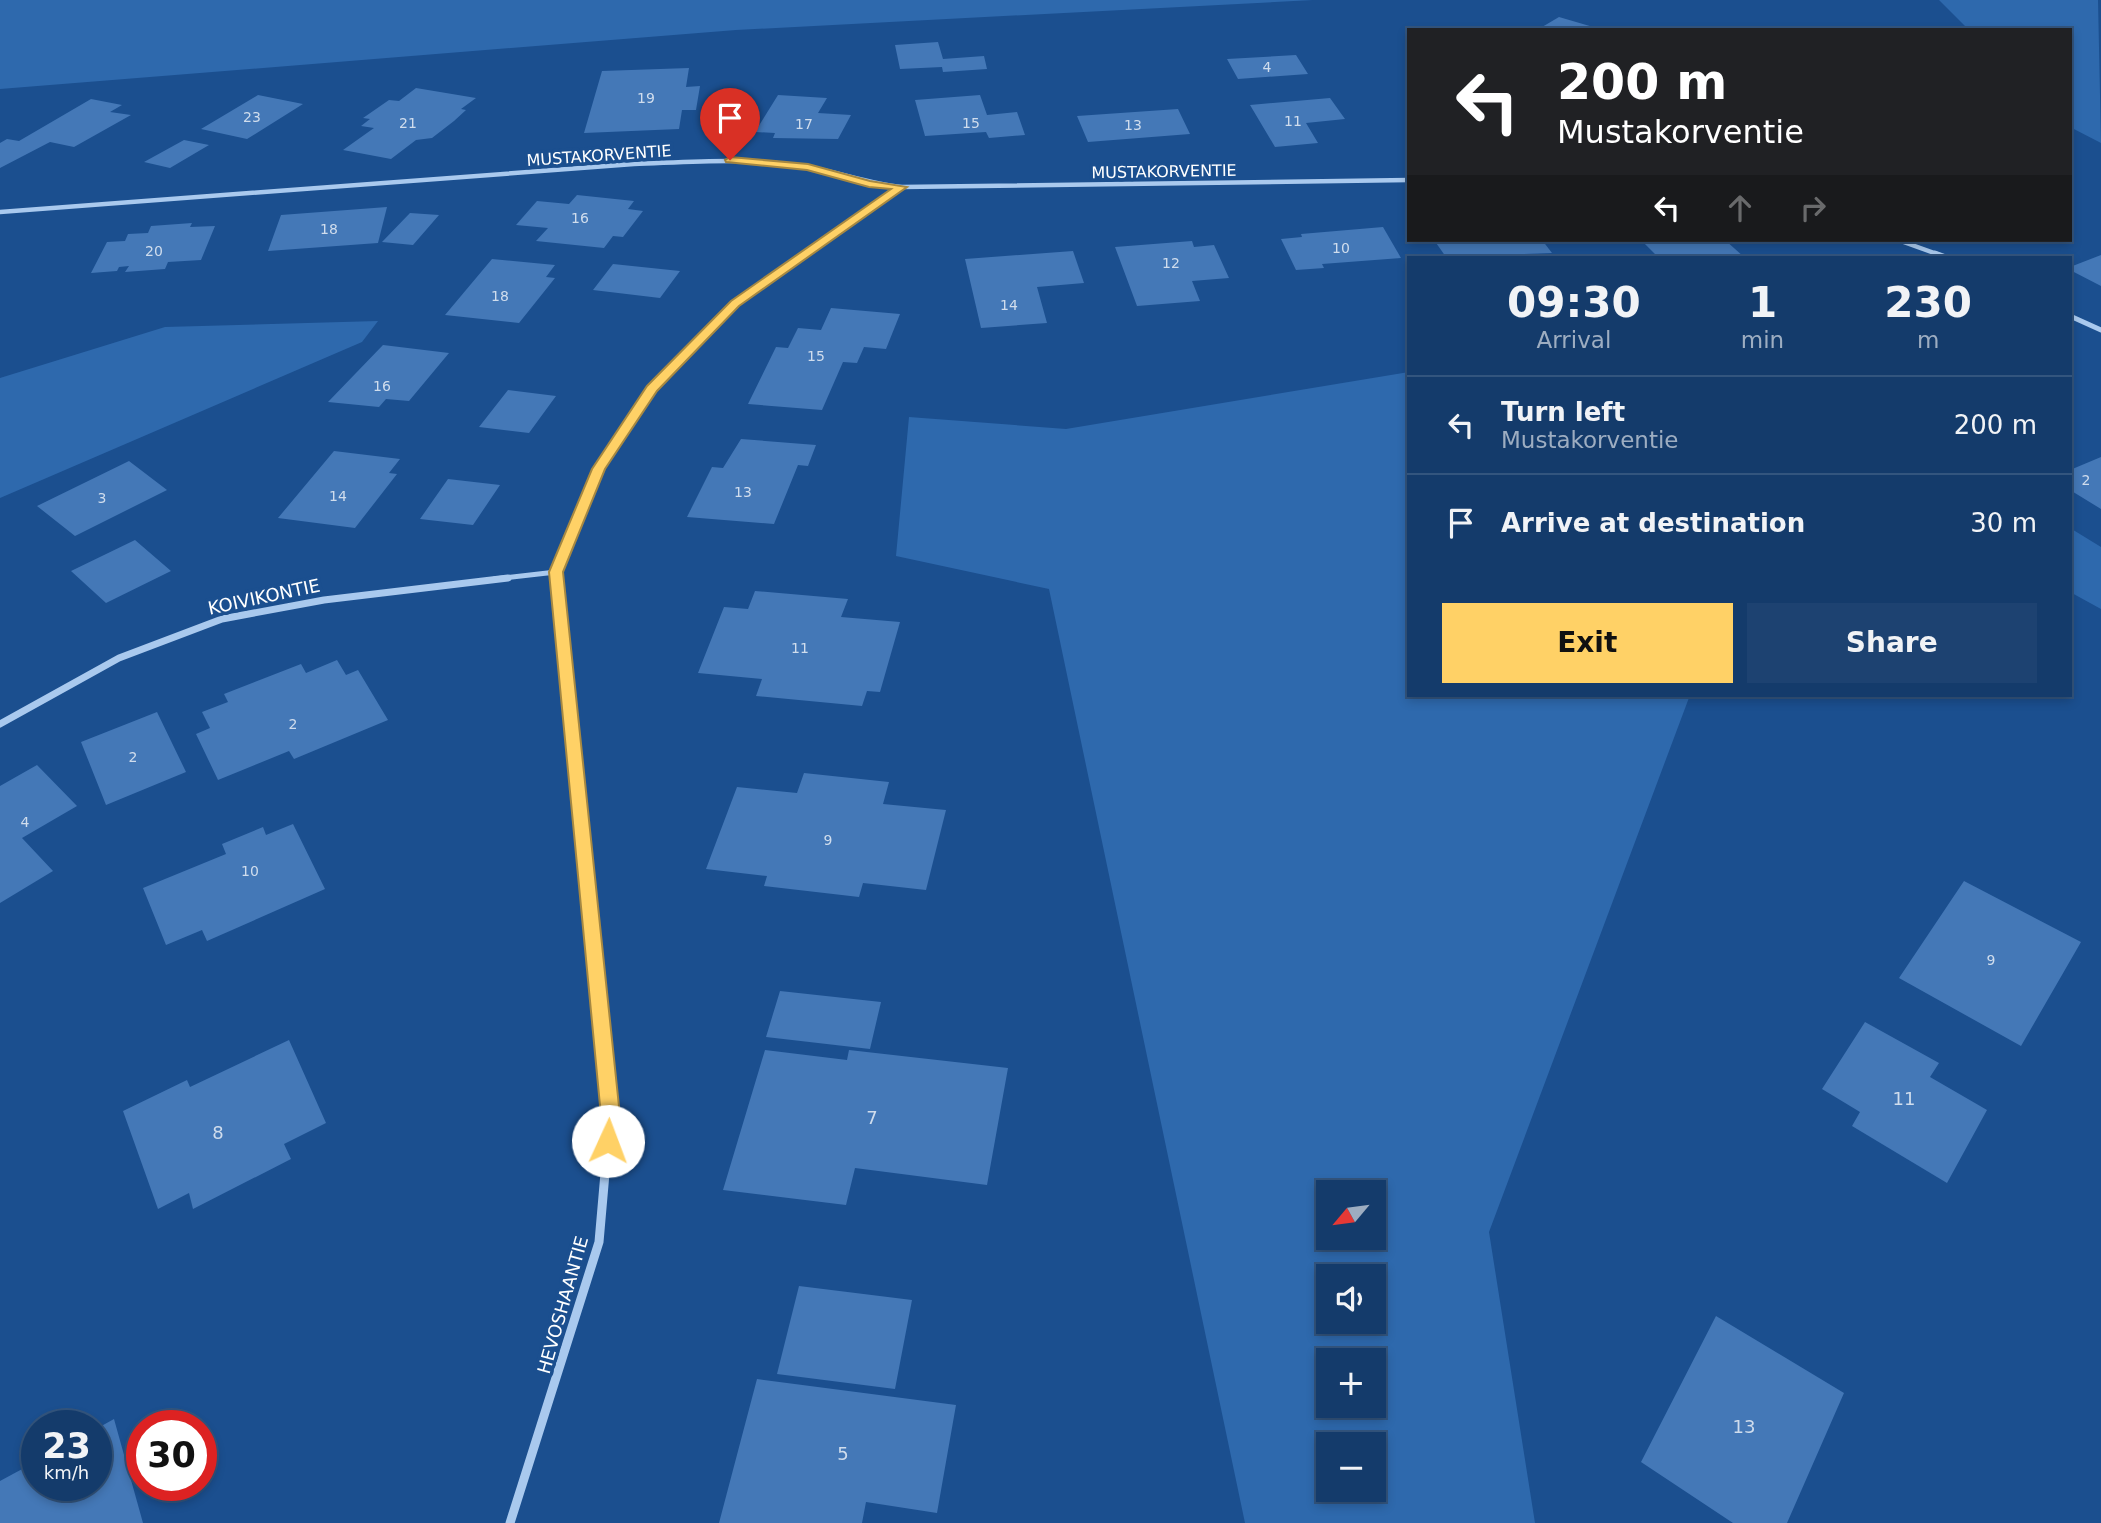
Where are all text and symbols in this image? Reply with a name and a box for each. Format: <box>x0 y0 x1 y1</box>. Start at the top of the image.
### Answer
text: 200 m <box>1557 54 1727 111</box>
icon: left <box>1442 56 1533 147</box>
house number: 4 <box>1263 59 1272 75</box>
pin <box>700 88 760 160</box>
house number: 19 <box>637 90 655 106</box>
icon: arrive <box>711 99 749 137</box>
house number: 23 <box>243 109 261 125</box>
house number: 11 <box>1284 113 1302 129</box>
text: Mustakorventie <box>1557 113 1804 151</box>
house number: 21 <box>399 115 417 131</box>
house number: 15 <box>962 115 980 131</box>
house number: 17 <box>795 116 813 132</box>
house number: 13 <box>1124 117 1142 133</box>
street label: MUSTAKORVENTIE <box>526 141 672 170</box>
street label: MUSTAKORVENTIE <box>1091 161 1237 182</box>
icon: left <box>1648 189 1686 227</box>
icon: ahead <box>1721 189 1759 227</box>
icon: right <box>1794 189 1832 227</box>
house number: 16 <box>571 210 589 226</box>
house number: 18 <box>320 221 338 237</box>
house number: 10 <box>1332 240 1350 256</box>
house number: 20 <box>145 243 163 259</box>
house number: 12 <box>1162 255 1180 271</box>
text: 09:30 <box>1507 278 1641 327</box>
text: 1 <box>1748 278 1777 327</box>
text: 230 <box>1884 278 1972 327</box>
house number: 18 <box>491 288 509 304</box>
house number: 14 <box>1000 297 1018 313</box>
text: Arrival <box>1537 327 1611 353</box>
text: min <box>1741 327 1784 353</box>
text: m <box>1917 327 1939 353</box>
house number: 15 <box>807 348 825 364</box>
house number: 16 <box>373 378 391 394</box>
text: Turn left <box>1501 397 1625 427</box>
icon: left <box>1442 406 1480 444</box>
text: 200 m <box>1954 410 2037 440</box>
text: Mustakorventie <box>1501 427 1678 453</box>
house number: 2 <box>2082 472 2090 488</box>
house number: 13 <box>734 484 752 500</box>
house number: 14 <box>329 488 347 504</box>
house number: 3 <box>98 490 106 506</box>
icon: arrive <box>1442 504 1480 542</box>
text: Arrive at destination <box>1501 508 1805 538</box>
text: 30 m <box>1970 508 2037 538</box>
street label: KOIVIKONTIE <box>206 574 322 619</box>
button: Exit <box>1442 603 1733 683</box>
button: Share <box>1747 603 2037 683</box>
house number: 11 <box>791 640 809 656</box>
house number: 2 <box>289 716 297 732</box>
house number: 2 <box>129 749 137 765</box>
house number: 4 <box>21 814 30 830</box>
house number: 9 <box>824 832 832 848</box>
house number: 10 <box>241 863 259 879</box>
house number: 9 <box>1987 952 1995 968</box>
house number: 11 <box>1893 1088 1915 1109</box>
position arrow <box>571 1104 645 1178</box>
house number: 7 <box>866 1107 878 1128</box>
house number: 8 <box>212 1122 224 1143</box>
north arrow <box>1316 1180 1386 1250</box>
map controls <box>1316 1180 1386 1502</box>
street label: HEVOSHAANTIE <box>533 1234 592 1376</box>
button: sound <box>1316 1264 1386 1334</box>
button: + <box>1316 1348 1386 1418</box>
speed limit sign: 30 <box>126 1410 217 1501</box>
house number: 13 <box>1733 1416 1755 1437</box>
text: 23 <box>42 1426 91 1466</box>
button: − <box>1316 1432 1386 1502</box>
house number: 5 <box>837 1443 849 1464</box>
text: km/h <box>44 1462 89 1483</box>

